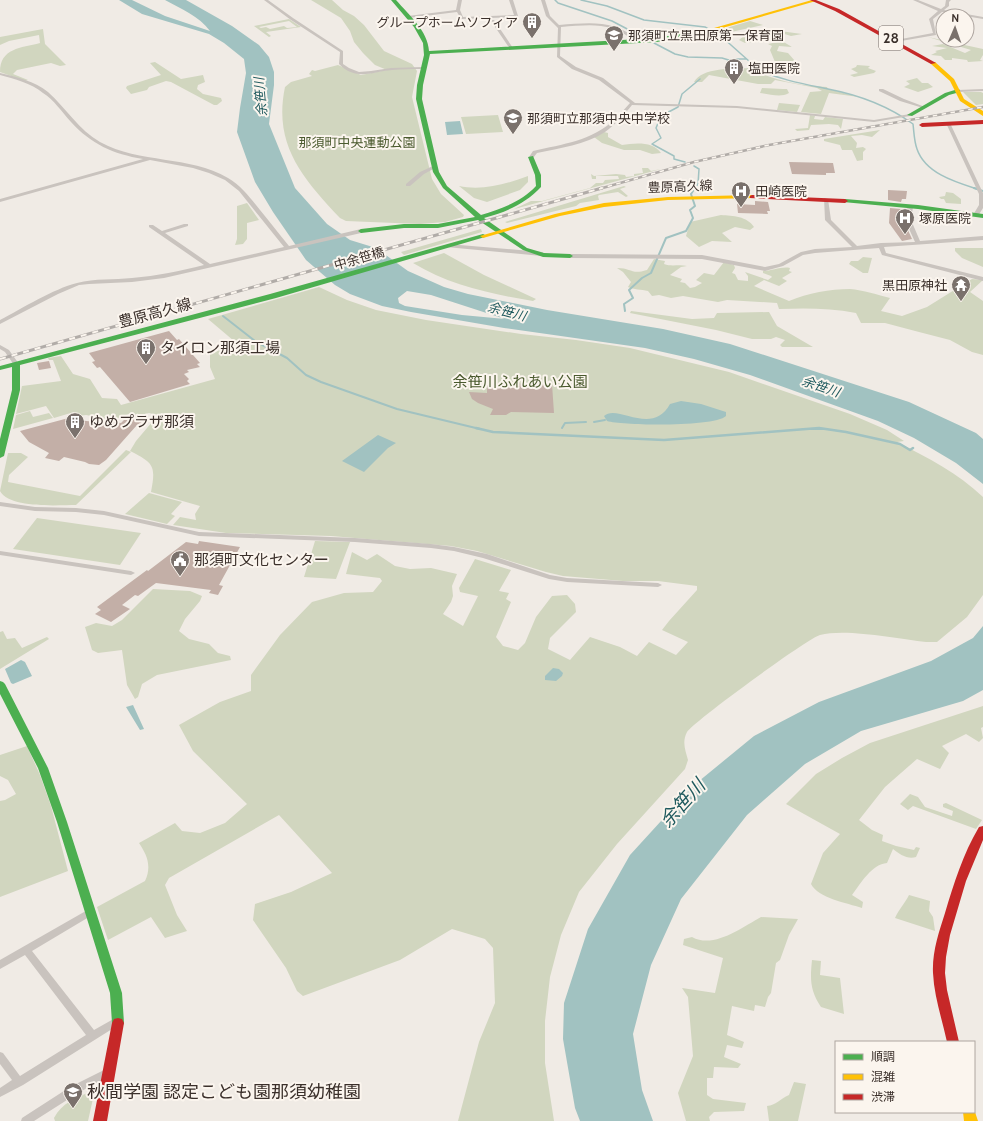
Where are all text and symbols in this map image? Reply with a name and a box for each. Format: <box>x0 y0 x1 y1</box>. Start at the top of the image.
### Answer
north arrow <box>935 8 975 48</box>
building icon: グループホームソフィア <box>521 11 543 39</box>
text: N <box>951 11 959 25</box>
place label: グループホームソフィア <box>376 14 518 30</box>
school or university icon: 那須町立黒田原第一保育園 <box>603 24 625 52</box>
road number: 28 <box>879 26 903 50</box>
place label: 那須町立黒田原第一保育園 <box>628 27 784 43</box>
building icon: 塩田医院 <box>723 57 745 85</box>
place label: 塩田医院 <box>748 60 800 76</box>
water label: 余笹川 <box>250 75 270 117</box>
school or university icon: 那須町立那須中央中学校 <box>502 107 524 135</box>
place label: 那須町立那須中央中学校 <box>527 110 670 126</box>
park label: 那須町中央運動公園 <box>298 134 416 150</box>
street label: 豊原高久線 <box>647 177 713 195</box>
hospital icon: 田崎医院 <box>730 180 752 208</box>
place label: 田崎医院 <box>755 183 807 199</box>
hospital icon: 塚原医院 <box>894 207 916 235</box>
place label: 塚原医院 <box>919 210 971 226</box>
street label: 中余笹橋 <box>332 243 386 273</box>
temple icon: 黒田原神社 <box>950 274 972 302</box>
place label: 黒田原神社 <box>882 277 947 293</box>
street label: 豊原高久線 <box>116 295 194 331</box>
water label: 余笹川 <box>486 298 530 324</box>
building icon: タイロン那須工場 <box>135 337 157 365</box>
place label: タイロン那須工場 <box>160 339 280 357</box>
water label: 余笹川 <box>800 372 844 401</box>
park label: 余笹川ふれあい公園 <box>452 373 588 391</box>
building icon: ゆめプラザ那須 <box>64 411 86 439</box>
place label: ゆめプラザ那須 <box>89 413 194 431</box>
public building icon: 那須町文化センター <box>169 549 191 577</box>
place label: 那須町文化センター <box>194 551 329 569</box>
water label: 余笹川 <box>655 773 711 832</box>
legend <box>835 1041 975 1113</box>
text: 順調 <box>871 1049 895 1064</box>
text: 混雑 <box>871 1069 895 1084</box>
school or university icon: 秋間学園 認定こども園那須幼稚園 <box>62 1081 84 1109</box>
place label: 秋間学園 認定こども園那須幼稚園 <box>87 1081 361 1103</box>
text: 渋滞 <box>871 1089 895 1104</box>

